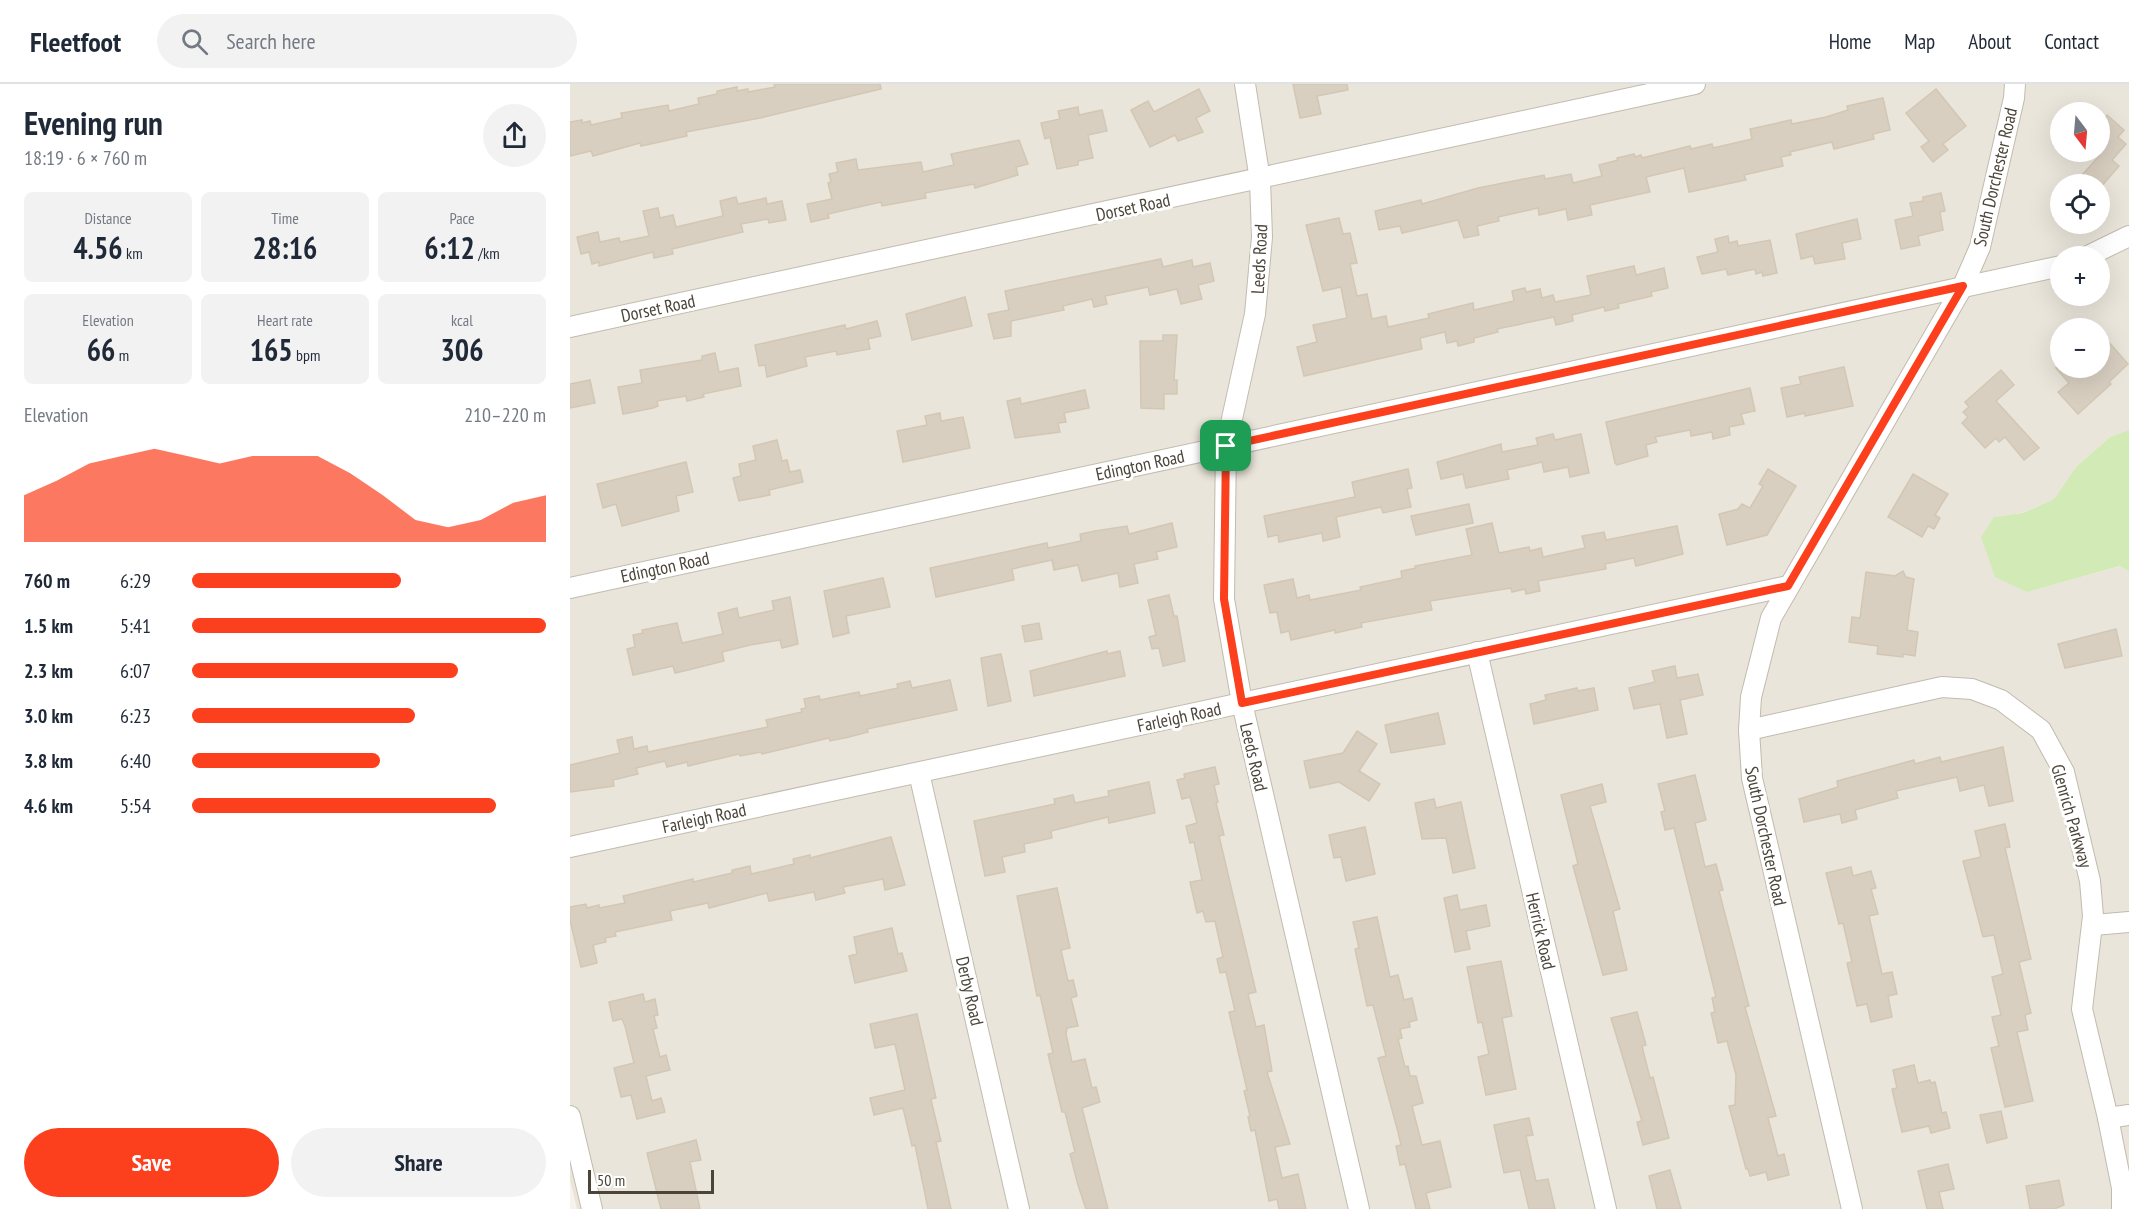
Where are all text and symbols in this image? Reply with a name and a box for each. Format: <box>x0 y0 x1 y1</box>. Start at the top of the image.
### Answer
search box <box>157 14 577 68</box>
text: Fleetfoot <box>30 23 121 60</box>
icon: search <box>178 25 211 58</box>
text: Search here <box>226 27 316 55</box>
text: Home <box>1829 28 1871 55</box>
text: Map <box>1904 28 1935 55</box>
text: About <box>1968 28 2011 55</box>
text: Contact <box>2044 28 2099 55</box>
text: Evening run <box>24 101 163 144</box>
north arrow <box>2050 102 2110 162</box>
map controls <box>2050 102 2110 378</box>
button: share <box>483 104 546 167</box>
street label: South Dorchester Road <box>1968 105 2022 249</box>
text: 18:19 · 6 × 760 m <box>24 145 147 171</box>
button: locate <box>2050 174 2110 234</box>
street label: Dorset Road <box>1094 188 1172 226</box>
text: Distance <box>84 208 132 228</box>
text: Time <box>271 208 299 228</box>
text: Pace <box>449 208 475 228</box>
street label: Leeds Road <box>1246 224 1272 294</box>
text: 4.56 <box>73 228 123 267</box>
text: 28:16 <box>253 228 317 267</box>
text: 6:12 <box>424 228 475 267</box>
text: km <box>123 243 143 263</box>
text: /km <box>475 243 500 263</box>
button: + <box>2050 246 2110 306</box>
street label: Dorset Road <box>619 289 697 327</box>
text: Elevation <box>82 310 134 330</box>
text: Heart rate <box>257 310 313 330</box>
text: kcal <box>451 310 473 330</box>
button: − <box>2050 318 2110 378</box>
text: 66 <box>87 330 115 369</box>
text: 165 <box>250 330 293 369</box>
text: 306 <box>440 330 484 369</box>
text: m <box>115 345 129 365</box>
text: bpm <box>293 345 320 365</box>
text: Elevation <box>24 402 88 428</box>
text: 210–220 m <box>464 402 546 428</box>
pin <box>1200 420 1251 471</box>
icon: arrive <box>1209 429 1242 462</box>
street label: Edington Road <box>1094 444 1186 486</box>
street label: Edington Road <box>619 546 711 588</box>
text: 760 m <box>24 568 70 594</box>
text: 6:29 <box>120 568 151 594</box>
text: 1.5 km <box>24 613 73 639</box>
text: 5:41 <box>120 613 151 639</box>
text: 2.3 km <box>24 658 73 684</box>
text: 6:07 <box>120 658 151 684</box>
street label: Farleigh Road <box>1135 697 1223 737</box>
text: 3.0 km <box>24 703 73 729</box>
text: 6:23 <box>120 703 151 729</box>
street label: Leeds Road <box>1235 720 1273 794</box>
text: 3.8 km <box>24 748 73 774</box>
text: 6:40 <box>120 748 151 774</box>
street label: Glenrich Parkway <box>2046 762 2098 871</box>
street label: South Dorchester Road <box>1740 764 1792 908</box>
text: 4.6 km <box>24 793 73 819</box>
text: 5:54 <box>120 793 151 819</box>
street label: Farleigh Road <box>660 798 748 838</box>
street label: Herrick Road <box>1521 890 1561 972</box>
street label: Derby Road <box>951 954 989 1028</box>
button: Save <box>24 1128 279 1197</box>
button: Share <box>291 1128 546 1197</box>
scale bar <box>588 1167 714 1194</box>
text: 50 m <box>597 1170 625 1190</box>

